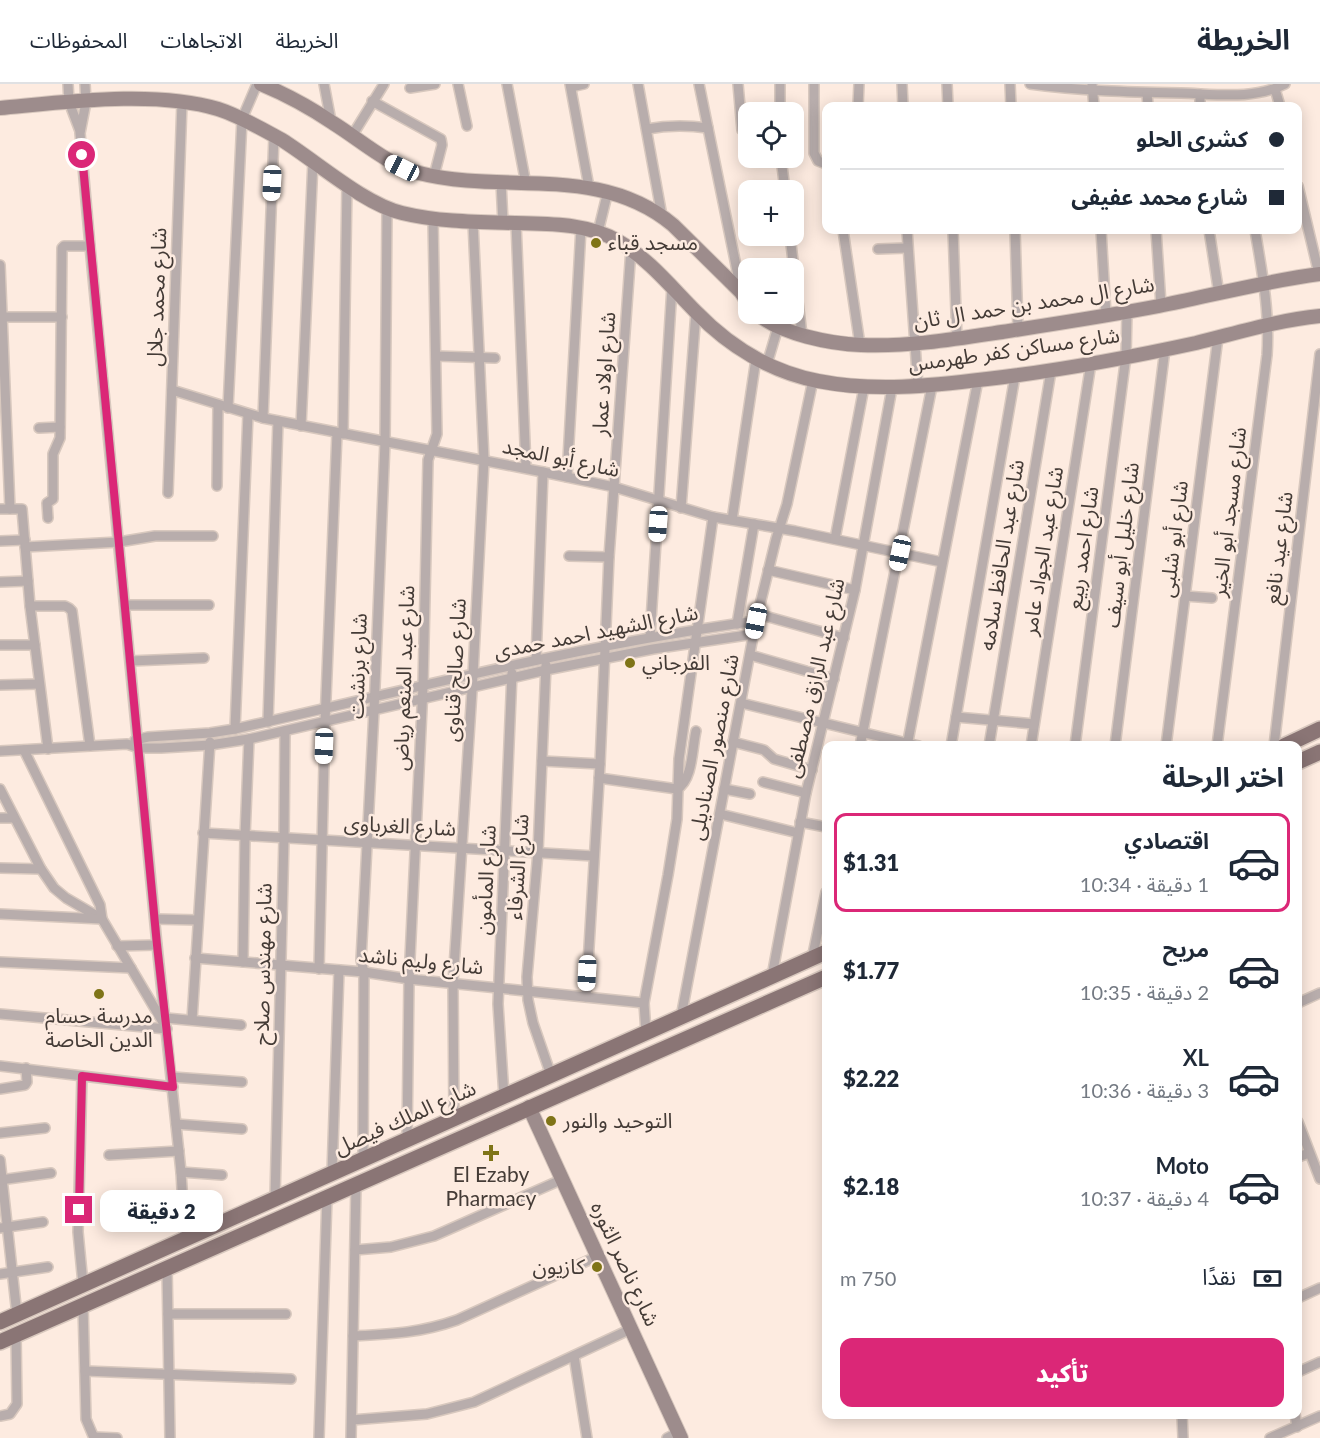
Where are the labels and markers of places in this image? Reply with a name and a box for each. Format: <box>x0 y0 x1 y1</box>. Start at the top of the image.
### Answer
place label: مسجد قباء <box>608 229 698 254</box>
marker: مسجد قباء <box>589 236 603 250</box>
place label: الفرجاني <box>642 649 710 679</box>
marker: الفرجاني <box>623 656 637 670</box>
marker: مدرسة حسام الدين الخاصة <box>92 987 106 1001</box>
place label: مدرسة حسام الدين الخاصة <box>45 1002 153 1052</box>
place label: التوحيد والنور <box>562 1107 673 1133</box>
marker: التوحيد والنور <box>544 1114 558 1128</box>
marker: El Ezaby Pharmacy <box>484 1146 498 1160</box>
place label: El Ezaby Pharmacy <box>446 1161 537 1210</box>
place label: كازيون <box>533 1253 585 1279</box>
marker: كازيون <box>590 1260 604 1274</box>

